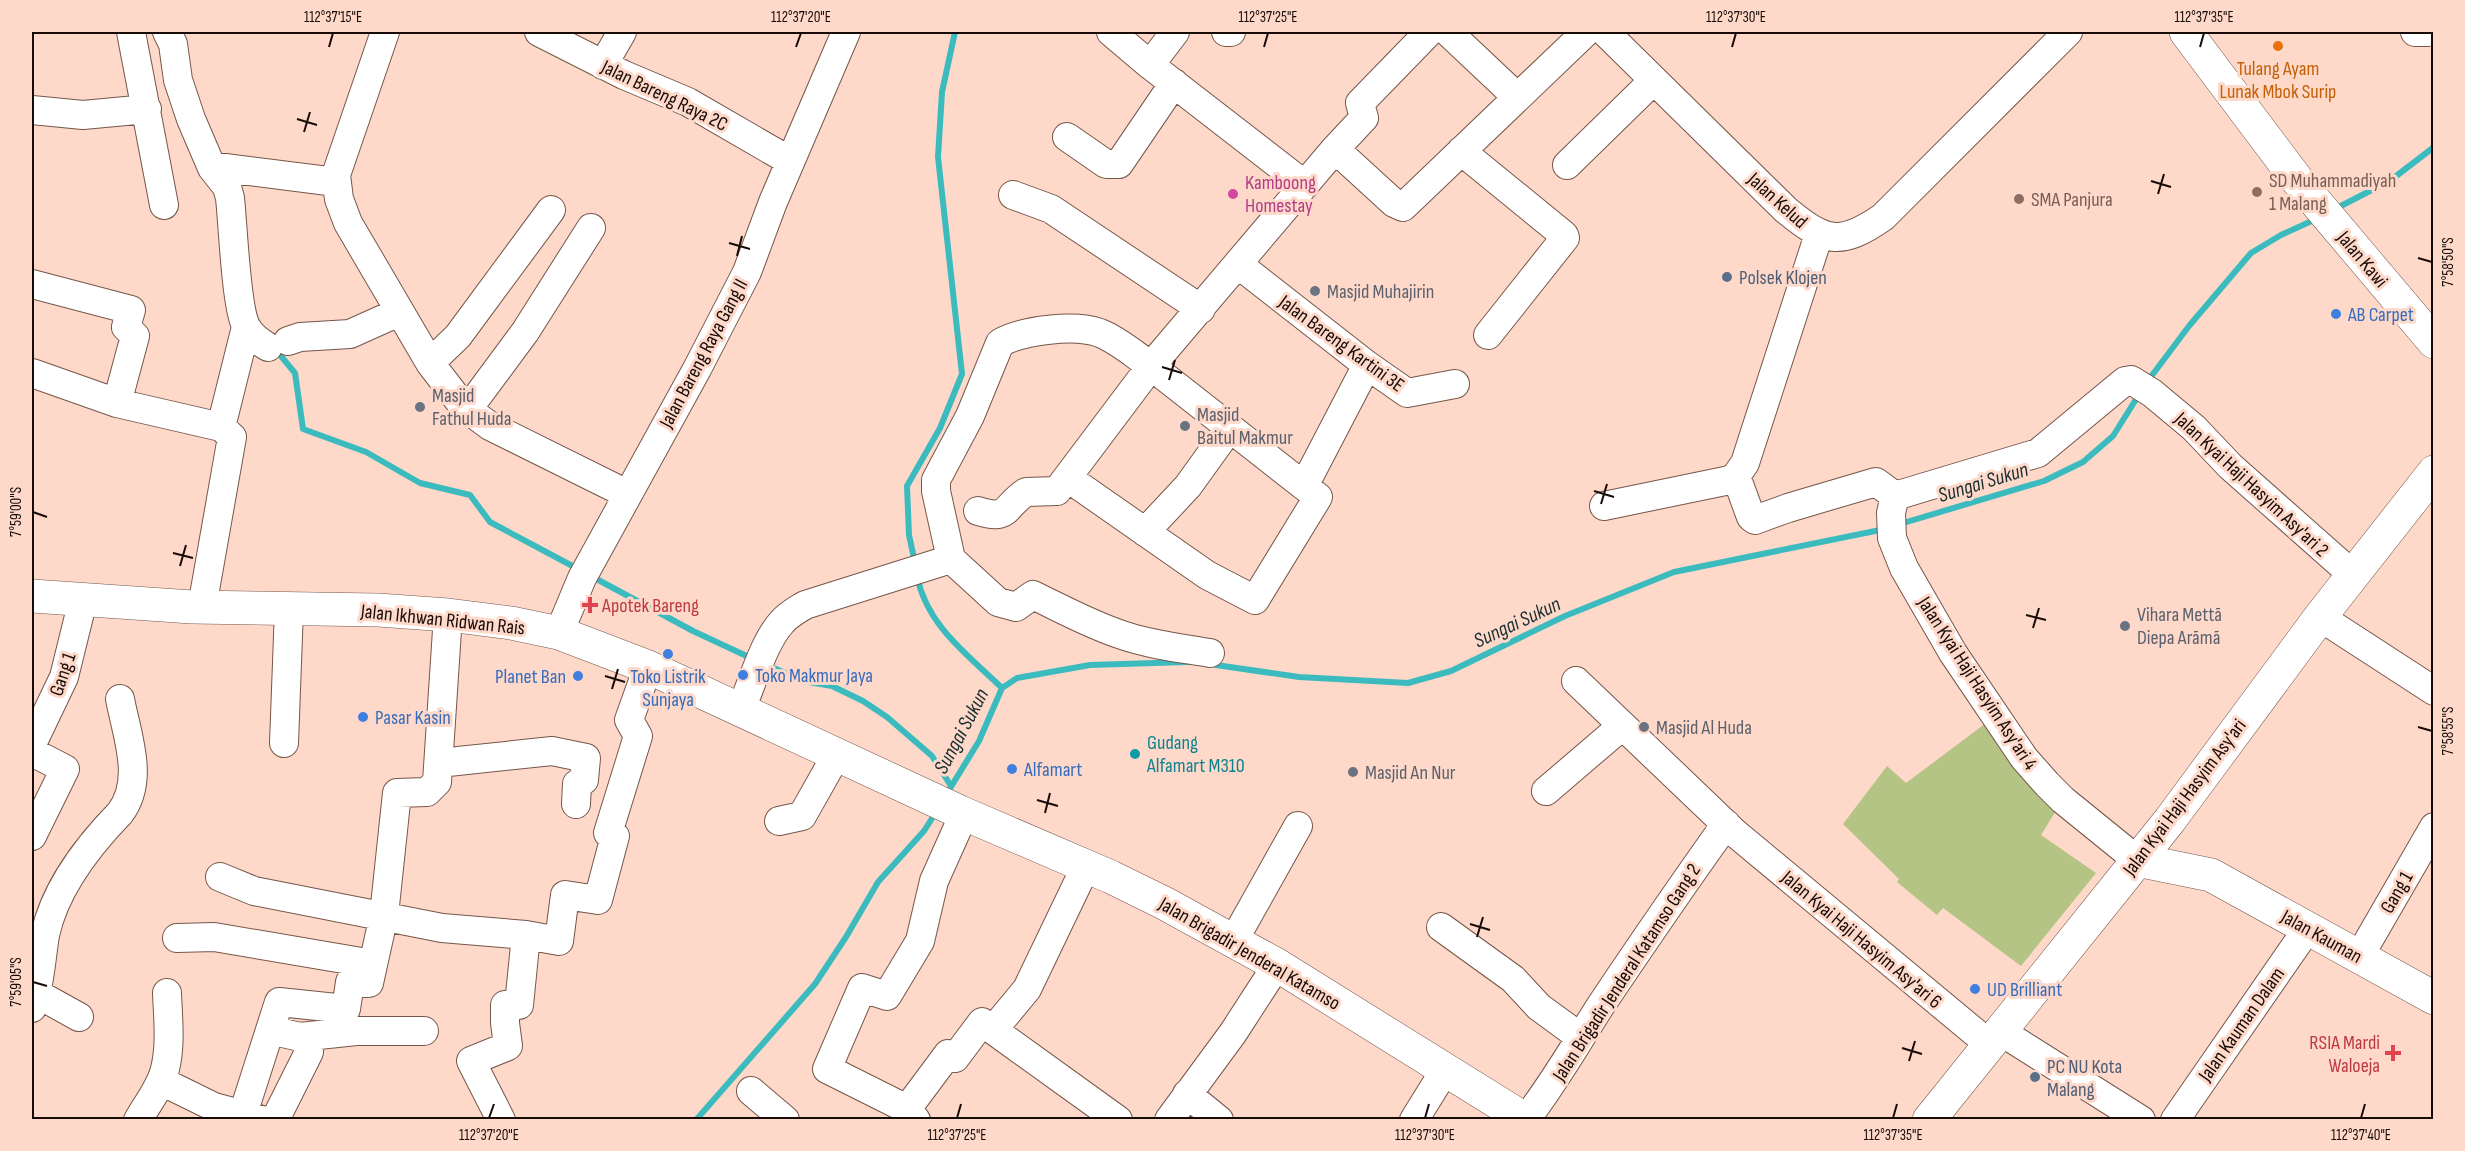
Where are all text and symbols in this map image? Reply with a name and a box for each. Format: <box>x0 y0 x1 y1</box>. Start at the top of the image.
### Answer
text: 112°37'15"E <box>304 8 362 27</box>
text: 112°37'20"E <box>771 8 831 27</box>
text: 112°37'25"E <box>1238 8 1298 27</box>
text: 112°37'30"E <box>1706 8 1766 27</box>
text: 112°37'35"E <box>2174 8 2234 27</box>
marker: Tulang Ayam Lunak Mbok Surip <box>2271 39 2285 53</box>
street label: Jalan Bareng Raya 2C <box>597 55 732 137</box>
place label: Tulang Ayam Lunak Mbok Surip <box>2220 57 2336 104</box>
street label: Jalan Kelud <box>1742 167 1812 234</box>
place label: SD Muhammadiyah 1 Malang <box>2269 169 2396 216</box>
place label: Kamboong Homestay <box>1245 171 1316 218</box>
marker: SD Muhammadiyah 1 Malang <box>2250 185 2264 199</box>
marker: Kamboong Homestay <box>1226 187 1240 201</box>
place label: SMA Panjura <box>2031 188 2113 212</box>
marker: SMA Panjura <box>2012 192 2026 206</box>
street label: Jalan Kawi <box>2331 226 2393 293</box>
text: 7°58'50"S <box>2439 237 2458 287</box>
place label: Polsek Klojen <box>1739 266 1827 290</box>
marker: Polsek Klojen <box>1720 270 1734 284</box>
street label: Jalan Bareng Raya Gang II <box>654 275 753 433</box>
place label: Masjid Muhajirin <box>1327 280 1434 304</box>
marker: Masjid Muhajirin <box>1308 284 1322 298</box>
street label: Jalan Bareng Kartini 3E <box>1273 290 1409 397</box>
place label: AB Carpet <box>2347 303 2414 327</box>
marker: AB Carpet <box>2329 307 2343 321</box>
place label: Masjid Fathul Huda <box>432 384 511 431</box>
marker: Masjid Fathul Huda <box>413 400 427 414</box>
place label: Masjid Baitul Makmur <box>1197 403 1293 450</box>
street label: Jalan Kyai Haji Hasyim Asy'ari 2 <box>2169 407 2333 562</box>
marker: Masjid Baitul Makmur <box>1178 419 1192 433</box>
water label: Sungai Sukun <box>1935 457 2031 508</box>
text: 7°59'00"S <box>7 487 26 537</box>
water label: Sungai Sukun <box>1470 591 1565 653</box>
street label: Jalan Kyai Haji Hasyim Asy'ari 4 <box>1912 592 2042 775</box>
place label: Apotek Bareng <box>601 594 699 618</box>
marker: Apotek Bareng <box>583 598 597 612</box>
street label: Jalan Ikhwan Ridwan Rais <box>359 599 526 641</box>
place label: Vihara Mettã Diepa Arãmã <box>2137 603 2222 650</box>
marker: Vihara Mettã Diepa Arãmã <box>2118 619 2132 633</box>
marker: Toko Listrik Sunjaya <box>661 647 675 661</box>
street label: Gang 1 <box>44 649 82 699</box>
place label: Toko Makmur Jaya <box>755 664 873 688</box>
place label: Planet Ban <box>495 665 566 689</box>
place label: Toko Listrik Sunjaya <box>630 665 706 712</box>
marker: Toko Makmur Jaya <box>736 668 750 682</box>
marker: Planet Ban <box>571 669 585 683</box>
water label: Sungai Sukun <box>929 684 994 778</box>
place label: Pasar Kasin <box>375 706 451 730</box>
text: 7°58'55"S <box>2439 707 2458 755</box>
marker: Pasar Kasin <box>356 710 370 724</box>
street label: Jalan Kyai Haji Hasyim Asy'ari <box>2117 714 2252 882</box>
place label: Masjid Al Huda <box>1656 716 1752 740</box>
marker: Masjid Al Huda <box>1637 720 1651 734</box>
place label: Gudang Alfamart M310 <box>1146 731 1245 778</box>
marker: Gudang Alfamart M310 <box>1128 747 1142 761</box>
place label: Alfamart <box>1023 758 1082 782</box>
place label: Masjid An Nur <box>1365 761 1456 785</box>
marker: Alfamart <box>1005 762 1019 776</box>
marker: Masjid An Nur <box>1346 765 1360 779</box>
street label: Jalan Brigadir Jenderal Katamso Gang 2 <box>1547 859 1706 1087</box>
street label: Jalan Kyai Haji Hasyim Asy'ari 6 <box>1776 865 1946 1014</box>
street label: Gang 1 <box>2375 867 2418 918</box>
street label: Jalan Brigadir Jenderal Katamso <box>1154 892 1344 1016</box>
street label: Jalan Kauman <box>2276 904 2366 969</box>
text: 7°59'05"S <box>7 957 26 1007</box>
street label: Jalan Kauman Dalam <box>2193 963 2290 1087</box>
place label: UD Brilliant <box>1987 978 2062 1002</box>
marker: UD Brilliant <box>1968 982 1982 996</box>
place label: RSIA Mardi Waloeja <box>2309 1031 2380 1078</box>
marker: RSIA Mardi Waloeja <box>2384 1044 2402 1062</box>
place label: PC NU Kota Malang <box>2047 1055 2122 1102</box>
marker: PC NU Kota Malang <box>2028 1070 2042 1084</box>
text: 112°37'20"E <box>459 1126 519 1145</box>
text: 112°37'25"E <box>927 1126 987 1145</box>
text: 112°37'30"E <box>1395 1126 1455 1145</box>
text: 112°37'35"E <box>1863 1126 1923 1145</box>
text: 112°37'40"E <box>2331 1126 2391 1145</box>

